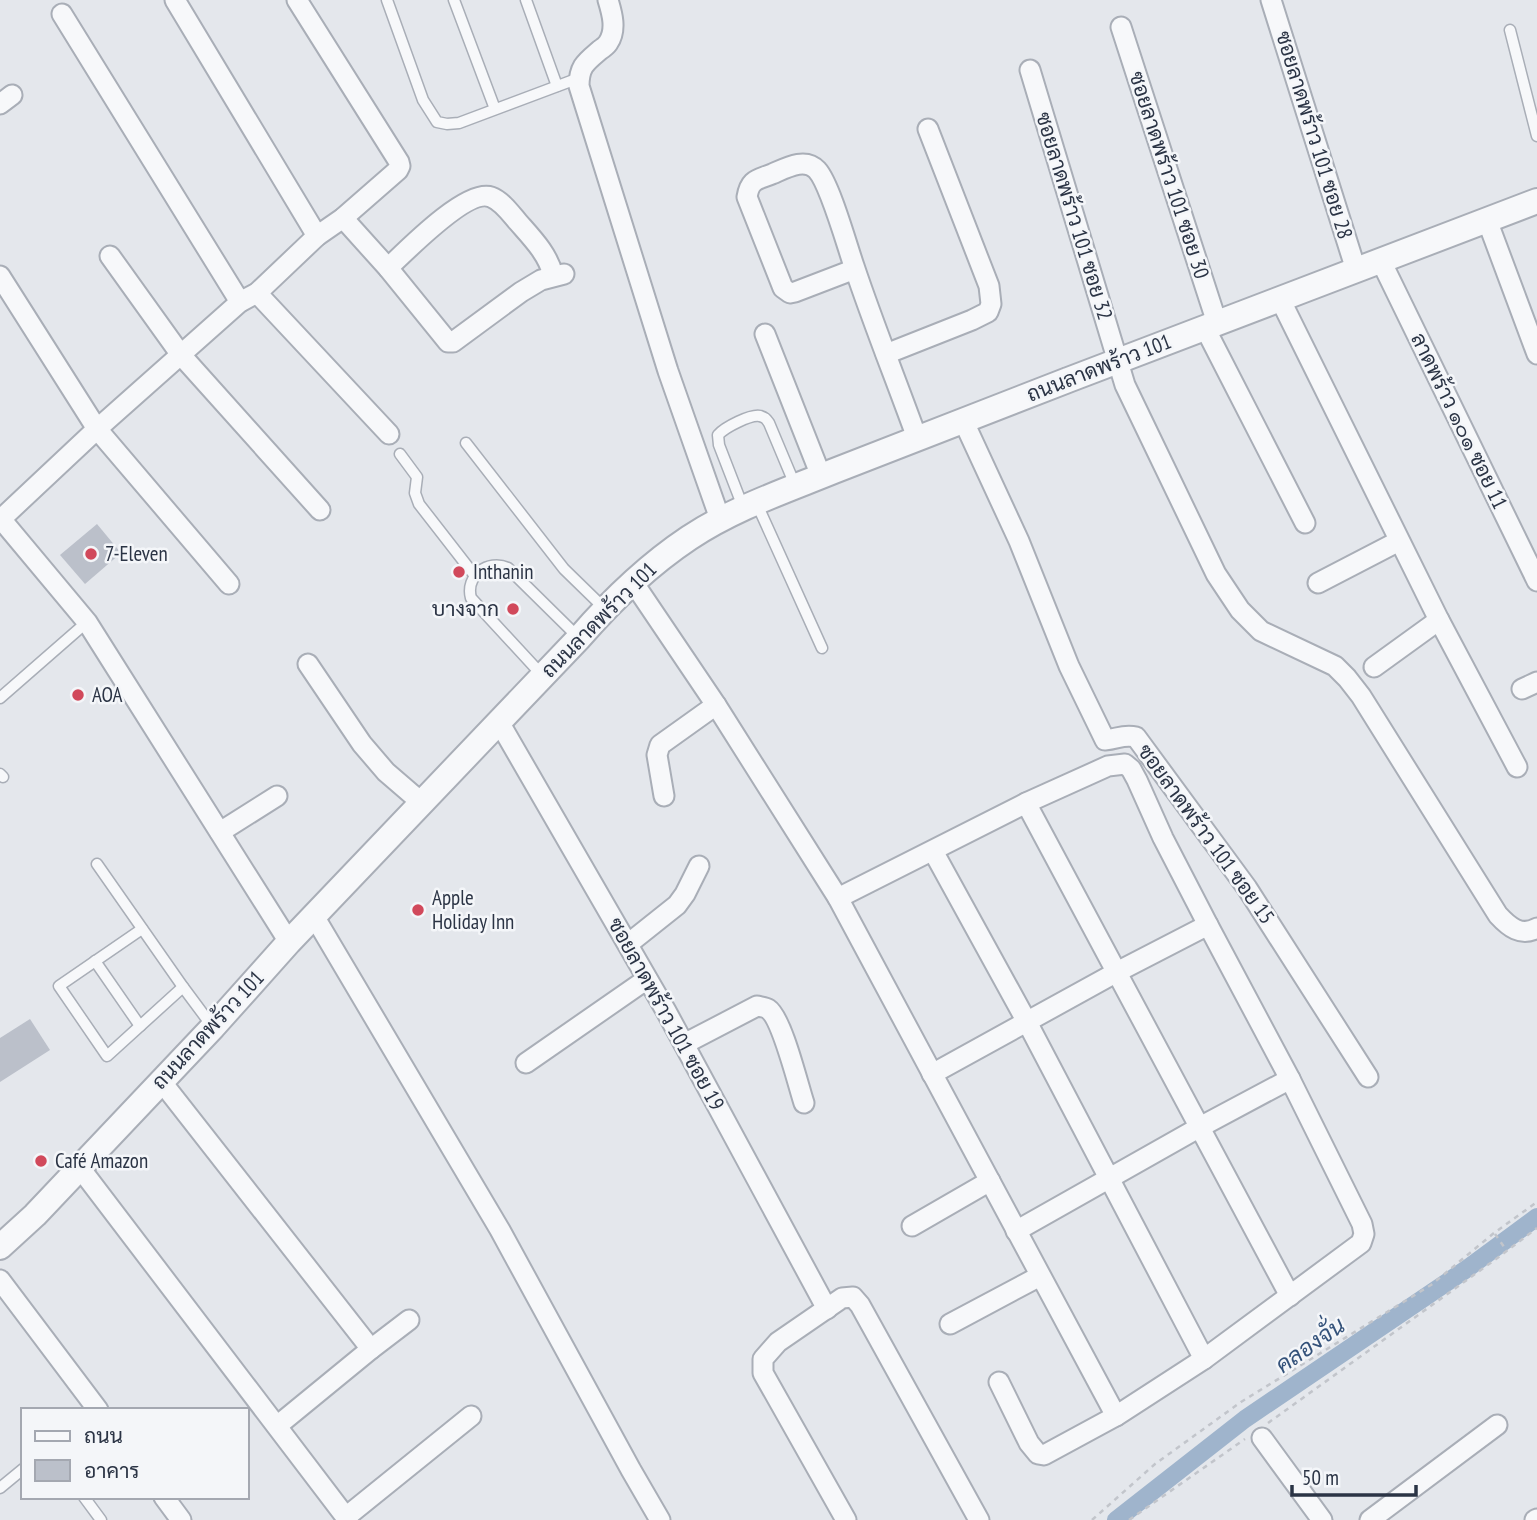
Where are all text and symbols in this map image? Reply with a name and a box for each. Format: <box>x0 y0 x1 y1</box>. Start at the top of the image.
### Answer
street label: ซอยลาดพร้าว 101 ซอย 28 <box>1270 28 1359 242</box>
street label: ซอยลาดพร้าว 101 ซอย 30 <box>1123 68 1216 282</box>
street label: ซอยลาดพร้าว 101 ซอย 32 <box>1030 109 1119 323</box>
street label: ถนนลาดพร้าว 101 <box>1023 328 1175 408</box>
street label: ลาดพร้าว ๑๐๑ ซอย 11 <box>1405 328 1514 513</box>
place label: 7-Eleven <box>105 540 168 567</box>
marker: 7-Eleven <box>83 546 99 562</box>
street label: ถนนลาดพร้าว 101 <box>535 556 662 683</box>
place label: Inthanin <box>473 558 534 585</box>
marker: Inthanin <box>451 564 467 580</box>
place label: บางจาก <box>432 595 499 622</box>
marker: บางจาก <box>505 601 521 617</box>
place label: AOA <box>92 681 123 708</box>
marker: AOA <box>70 687 86 703</box>
street label: ซอยลาดพร้าว 101 ซอย 15 <box>1132 738 1281 929</box>
place label: Apple Holiday Inn <box>432 884 514 935</box>
marker: Apple Holiday Inn <box>410 902 426 918</box>
street label: ซอยลาดพร้าว 101 ซอย 19 <box>602 913 731 1115</box>
street label: ถนนลาดพร้าว 101 <box>146 965 270 1095</box>
place label: Café Amazon <box>55 1147 148 1174</box>
marker: Café Amazon <box>33 1153 49 1169</box>
water label: คลองจั่น <box>1266 1306 1351 1379</box>
legend <box>21 1408 248 1499</box>
text: ถนน <box>84 1422 123 1449</box>
scale bar <box>1292 1454 1416 1498</box>
text: อาคาร <box>84 1457 140 1484</box>
text: 50 m <box>1302 1464 1339 1491</box>

